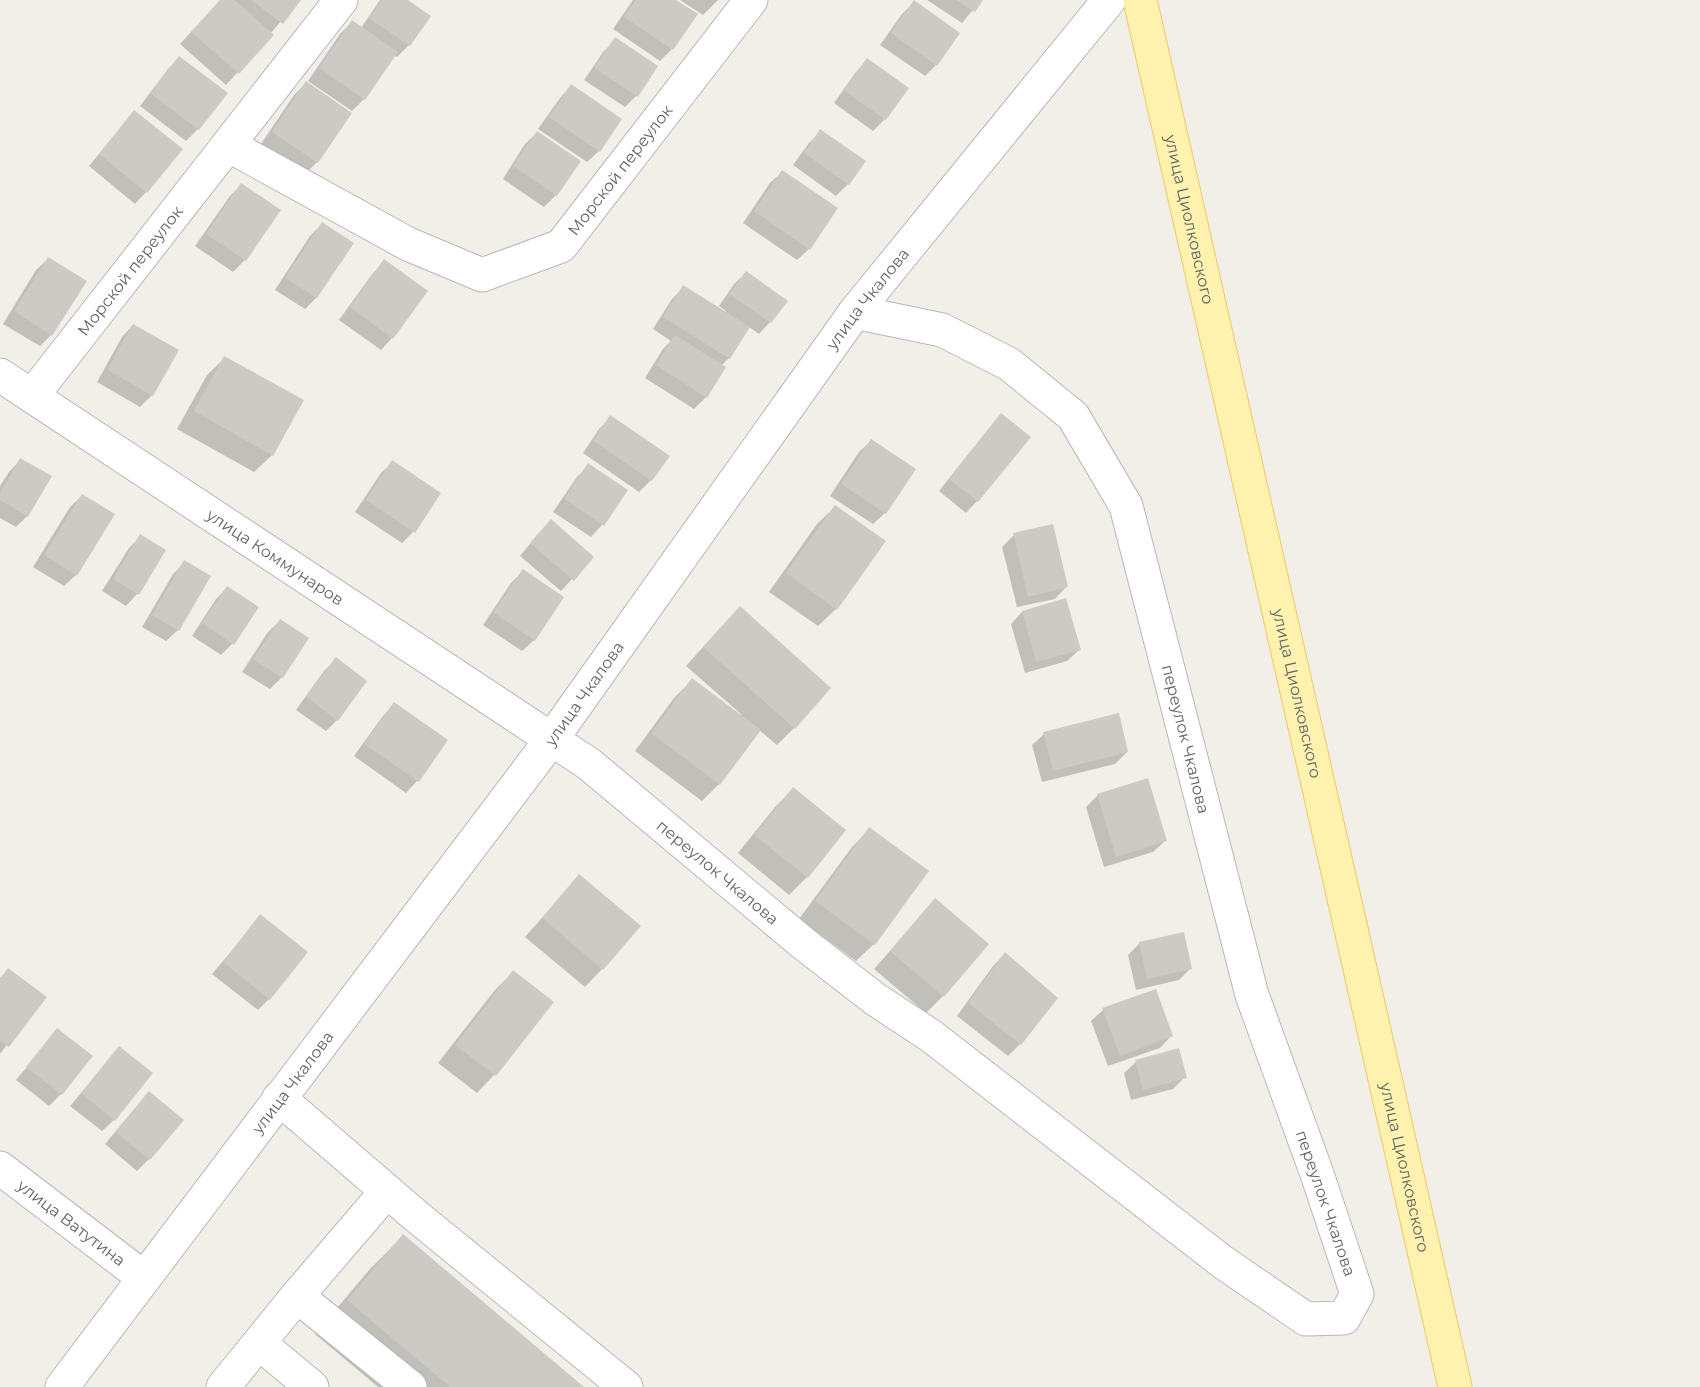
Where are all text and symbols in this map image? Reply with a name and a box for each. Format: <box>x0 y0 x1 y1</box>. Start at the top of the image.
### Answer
street label: Морской переулок <box>564 101 677 239</box>
street label: улица Циолковского <box>1161 132 1218 306</box>
street label: Морской переулок <box>74 202 187 340</box>
street label: улица Чкалова <box>822 244 913 354</box>
street label: улица Коммунаров <box>202 505 347 609</box>
street label: улица Циолковского <box>1268 606 1325 780</box>
street label: улица Чкалова <box>540 638 628 751</box>
street label: переулок Чкалова <box>1158 663 1213 816</box>
street label: переулок Чкалова <box>653 816 782 929</box>
street label: улица Чкалова <box>247 1028 338 1138</box>
street label: улица Циолковского <box>1376 1080 1433 1254</box>
street label: переулок Чкалова <box>1292 1128 1359 1279</box>
street label: улица Ватутина <box>13 1175 129 1270</box>

